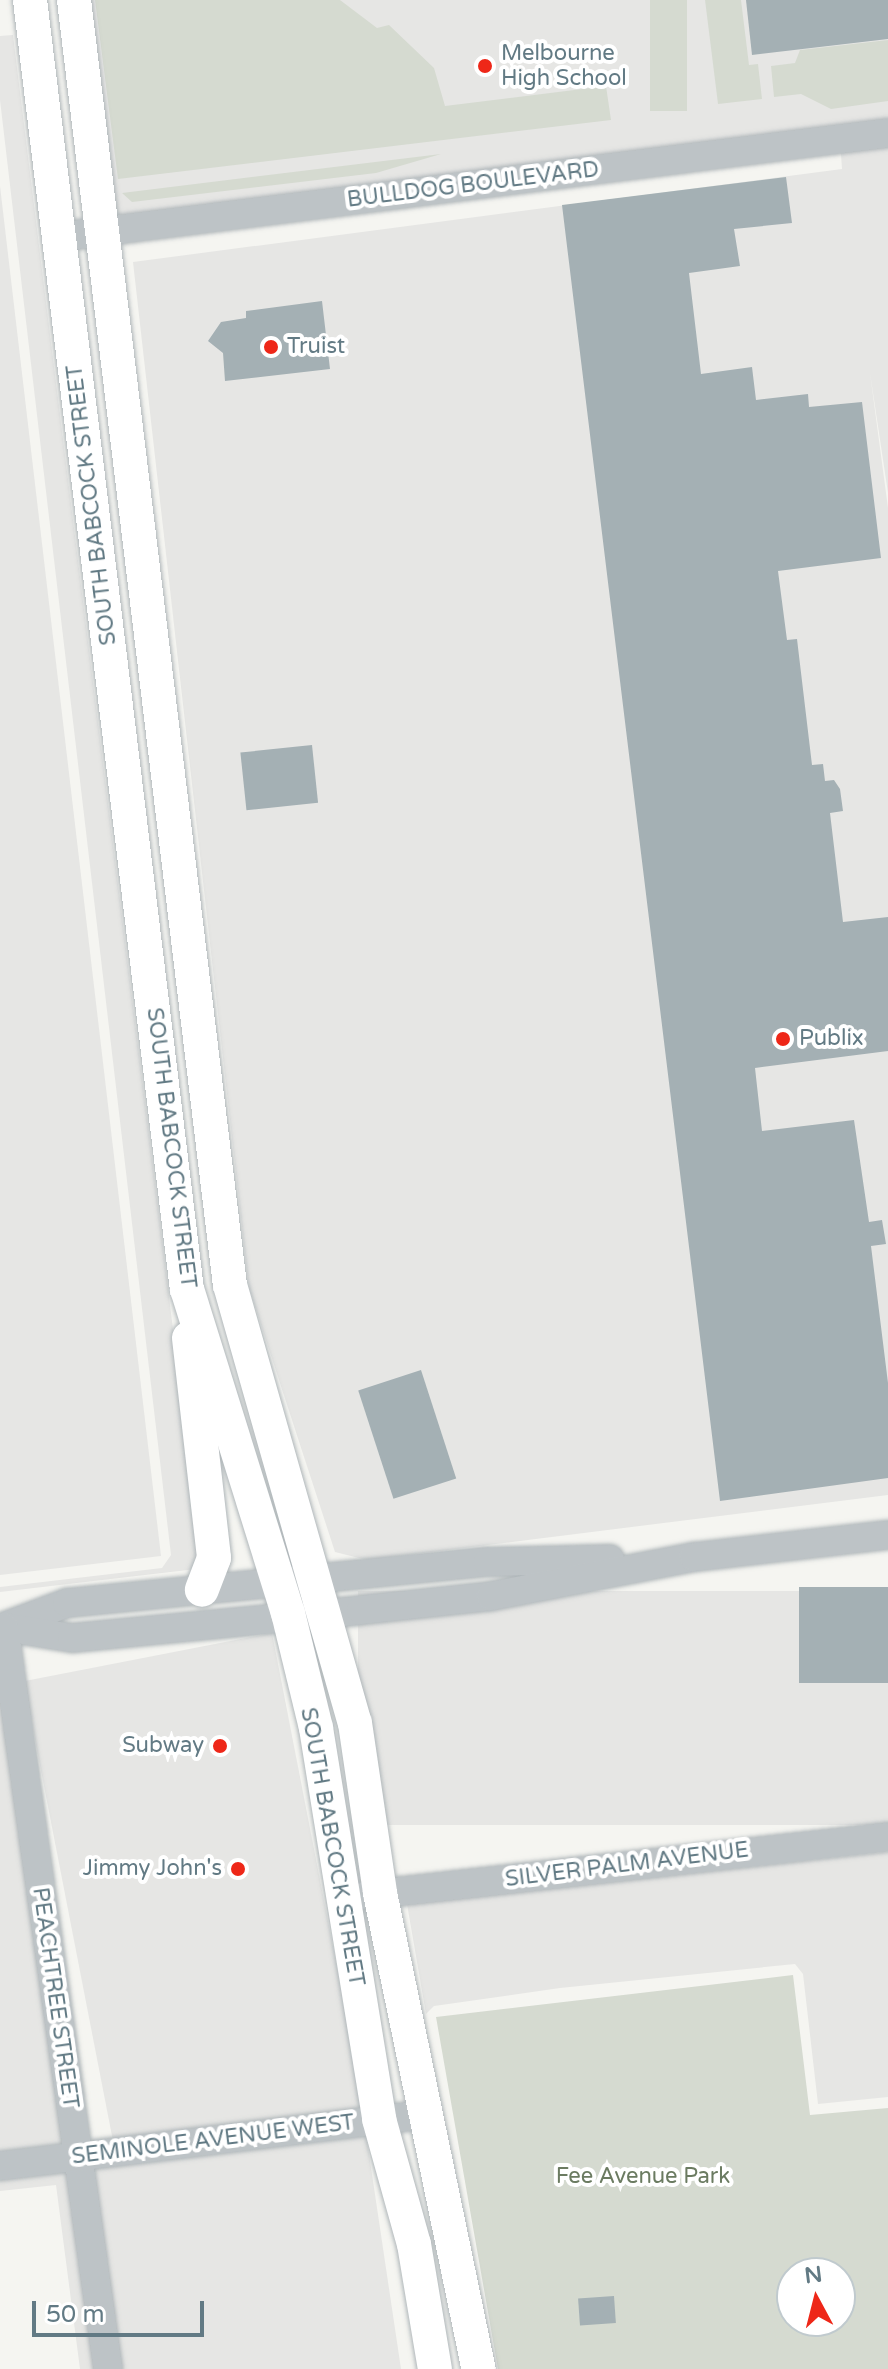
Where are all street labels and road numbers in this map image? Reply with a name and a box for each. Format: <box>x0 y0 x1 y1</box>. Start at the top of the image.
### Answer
street label: BULLDOG BOULEVARD <box>346 156 600 214</box>
street label: SOUTH BABCOCK STREET <box>62 363 122 647</box>
street label: SOUTH BABCOCK STREET <box>141 1006 201 1290</box>
street label: SOUTH BABCOCK STREET <box>294 1706 370 1988</box>
street label: SILVER PALM AVENUE <box>504 1837 750 1893</box>
street label: PEACHTREE STREET <box>26 1886 84 2110</box>
street label: SEMINOLE AVENUE WEST <box>70 2110 356 2170</box>

